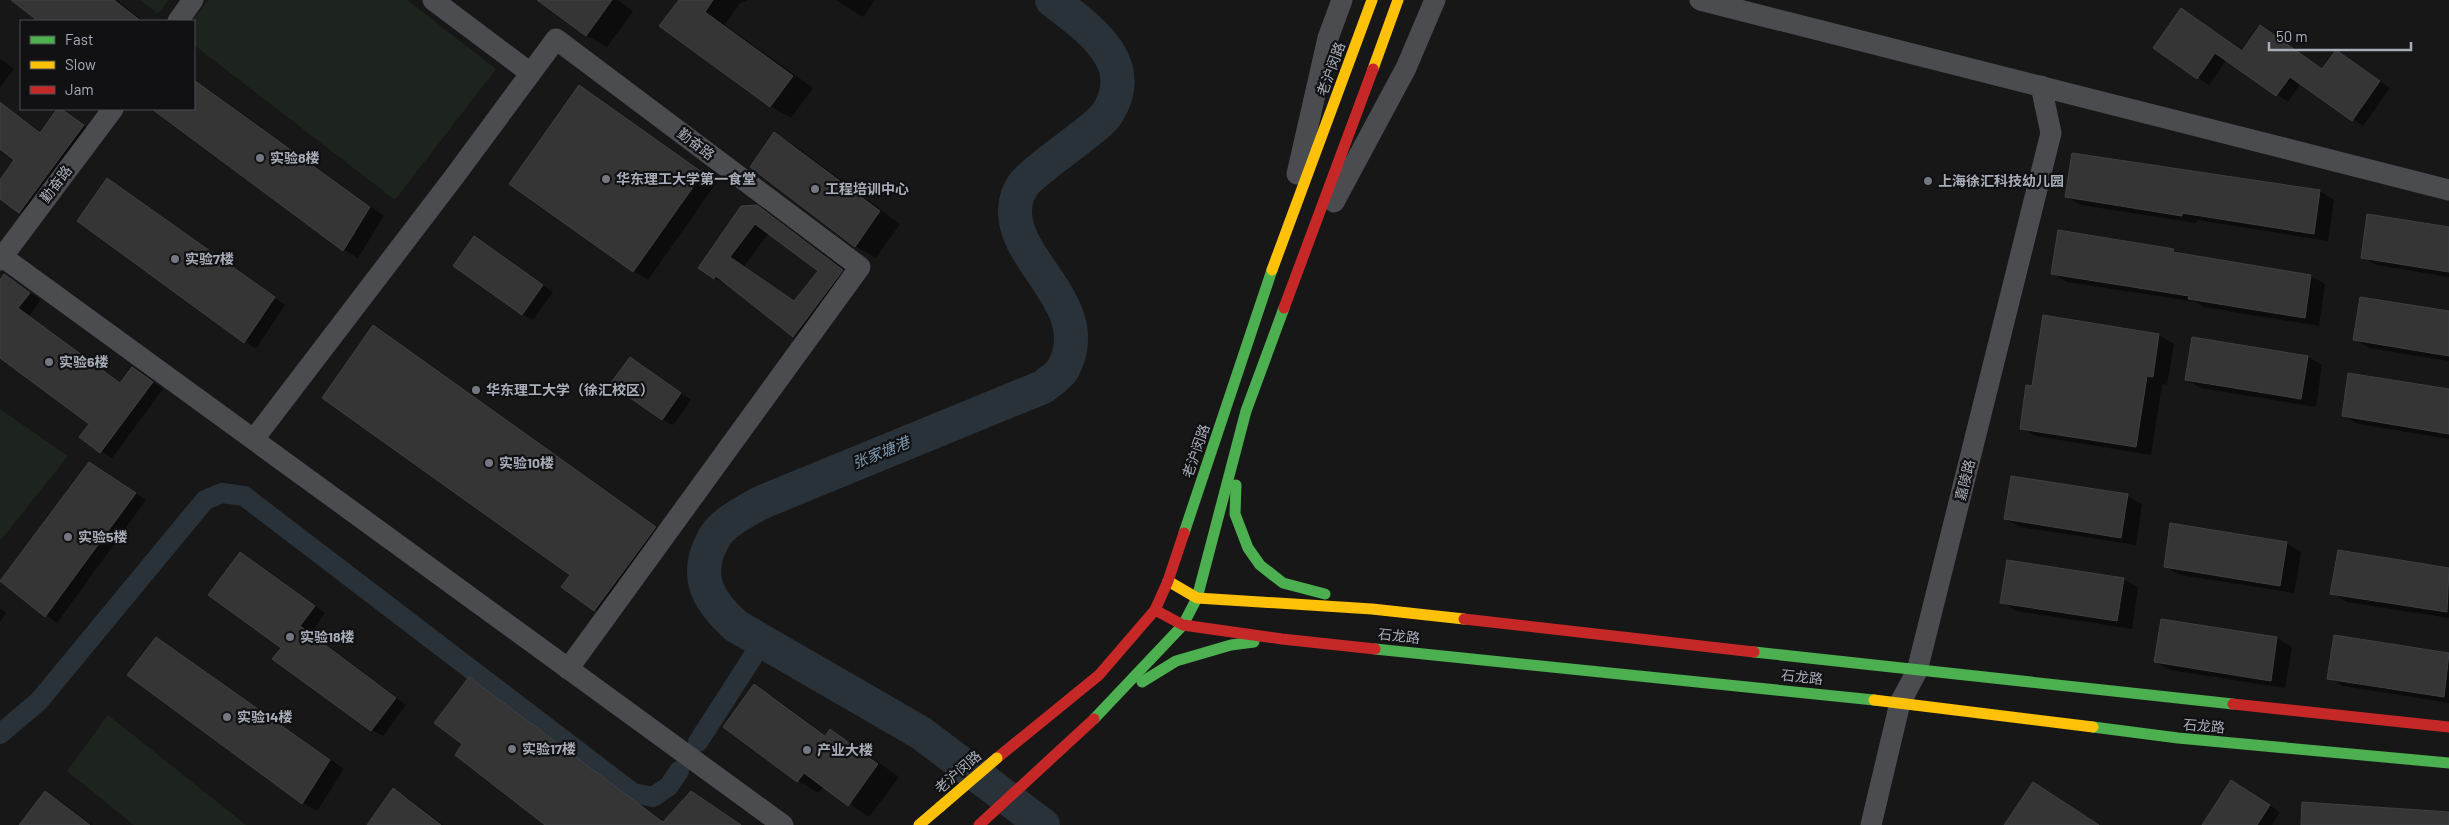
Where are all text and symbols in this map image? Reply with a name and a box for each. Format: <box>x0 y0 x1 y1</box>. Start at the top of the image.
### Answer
legend <box>20 20 195 110</box>
scale bar <box>2269 20 2412 52</box>
text: 50 m <box>2276 27 2308 45</box>
text: Fast <box>65 30 93 48</box>
street label: 老沪闵路 <box>1313 40 1348 98</box>
text: Slow <box>65 55 96 73</box>
text: Jam <box>65 80 94 98</box>
street label: 勤奋路 <box>674 124 718 163</box>
place label: 实验8楼 <box>270 149 320 166</box>
marker: 实验8楼 <box>254 152 266 164</box>
street label: 勤奋路 <box>36 162 75 206</box>
place label: 华东理工大学第一食堂 <box>616 170 756 187</box>
place label: 上海徐汇科技幼儿园 <box>1938 172 2064 189</box>
marker: 华东理工大学第一食堂 <box>600 173 612 185</box>
marker: 上海徐汇科技幼儿园 <box>1922 175 1934 187</box>
place label: 工程培训中心 <box>825 180 909 197</box>
marker: 工程培训中心 <box>809 183 821 195</box>
place label: 实验7楼 <box>185 250 234 267</box>
marker: 实验7楼 <box>169 253 181 265</box>
place label: 实验6楼 <box>59 353 109 370</box>
marker: 实验6楼 <box>43 356 55 368</box>
place label: 华东理工大学（徐汇校区） <box>486 381 654 398</box>
marker: 华东理工大学（徐汇校区） <box>470 384 482 396</box>
street label: 老沪闵路 <box>1178 422 1213 480</box>
water label: 张家塘港 <box>849 432 914 472</box>
place label: 实验10楼 <box>499 454 554 471</box>
marker: 实验10楼 <box>483 457 495 469</box>
street label: 嘉陵路 <box>1951 457 1978 502</box>
place label: 实验5楼 <box>78 528 128 545</box>
marker: 实验5楼 <box>62 531 74 543</box>
street label: 石龙路 <box>1377 625 1421 646</box>
place label: 实验18楼 <box>300 628 355 645</box>
marker: 实验18楼 <box>284 631 296 643</box>
street label: 石龙路 <box>1780 666 1824 687</box>
place label: 实验14楼 <box>237 708 292 725</box>
marker: 实验14楼 <box>221 711 233 723</box>
street label: 石龙路 <box>2182 715 2226 736</box>
place label: 实验17楼 <box>522 740 576 757</box>
place label: 产业大楼 <box>817 741 873 758</box>
marker: 实验17楼 <box>506 743 518 755</box>
marker: 产业大楼 <box>801 744 813 756</box>
street label: 老沪闵路 <box>931 747 984 796</box>

